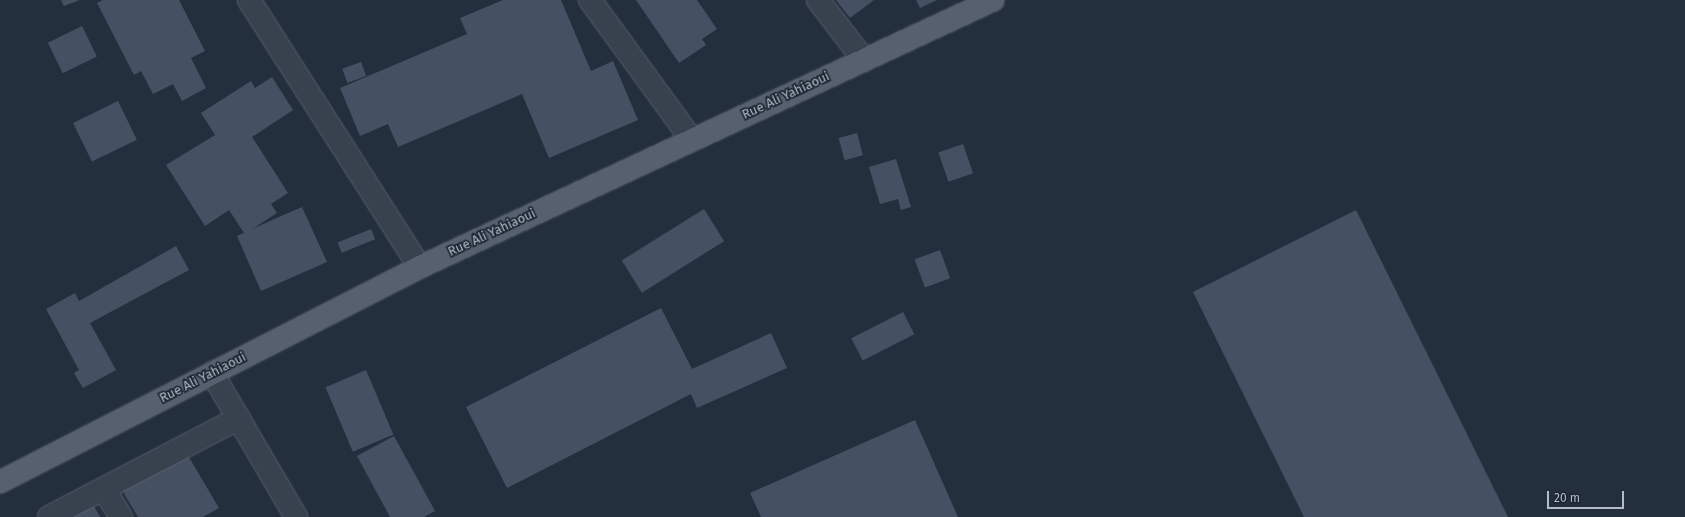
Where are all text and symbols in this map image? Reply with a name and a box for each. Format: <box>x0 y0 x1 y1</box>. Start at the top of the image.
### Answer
street label: Rue Ali Yahiaoui <box>740 69 832 123</box>
street label: Rue Ali Yahiaoui <box>446 206 538 260</box>
street label: Rue Ali Yahiaoui <box>157 350 249 406</box>
scale bar <box>1549 483 1626 509</box>
text: 20 m <box>1554 491 1580 505</box>

